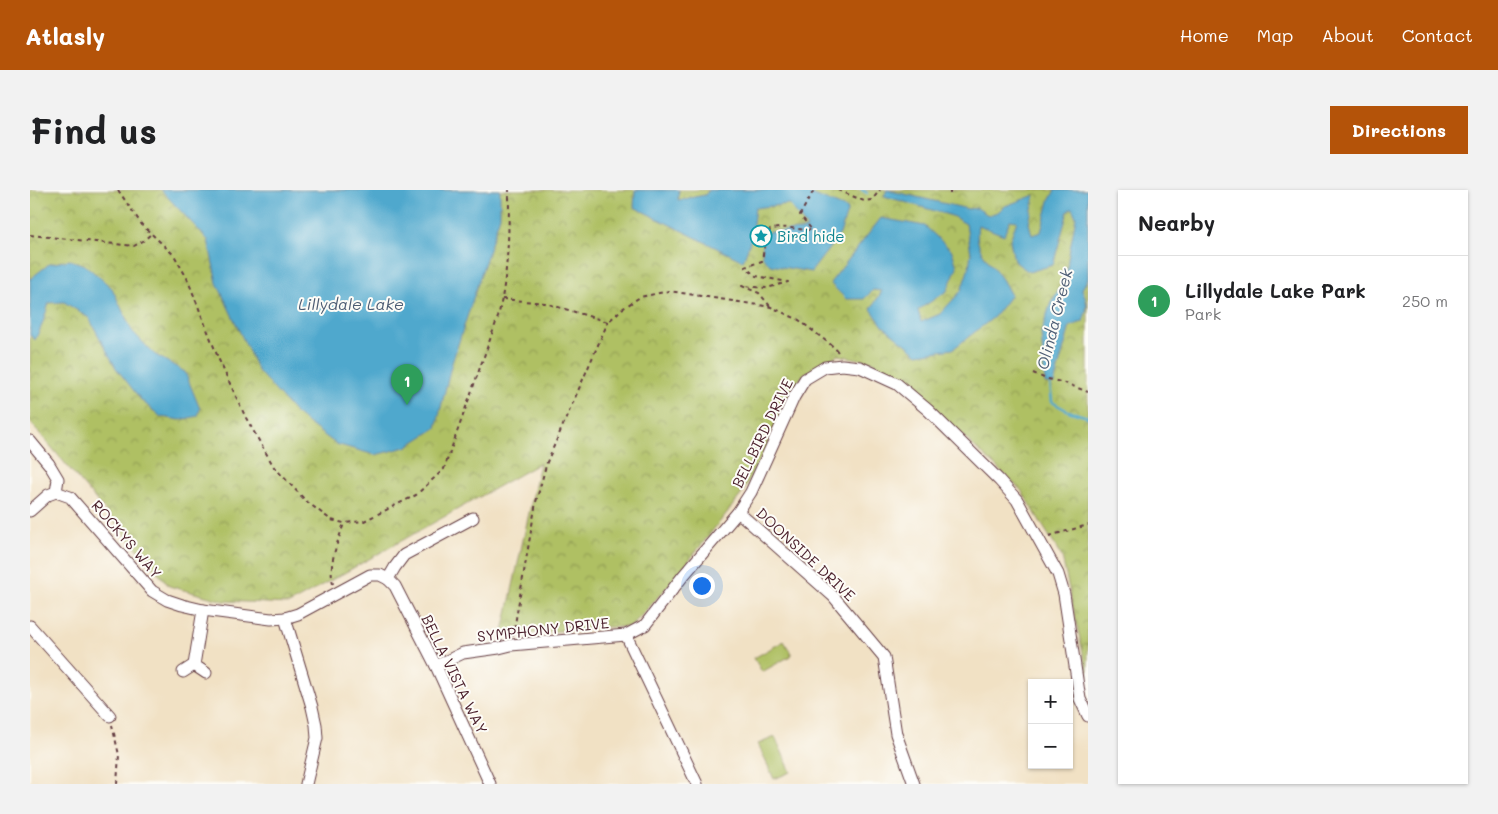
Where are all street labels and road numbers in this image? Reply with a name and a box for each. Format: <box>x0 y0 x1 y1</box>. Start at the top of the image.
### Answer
street label: BELLBIRD DRIVE <box>727 375 797 491</box>
street label: ROCKYS WAY <box>87 496 167 582</box>
street label: DOONSIDE DRIVE <box>752 503 860 605</box>
street label: BELLA VISTA WAY <box>417 611 493 737</box>
street label: SYMPHONY DRIVE <box>476 612 610 646</box>

